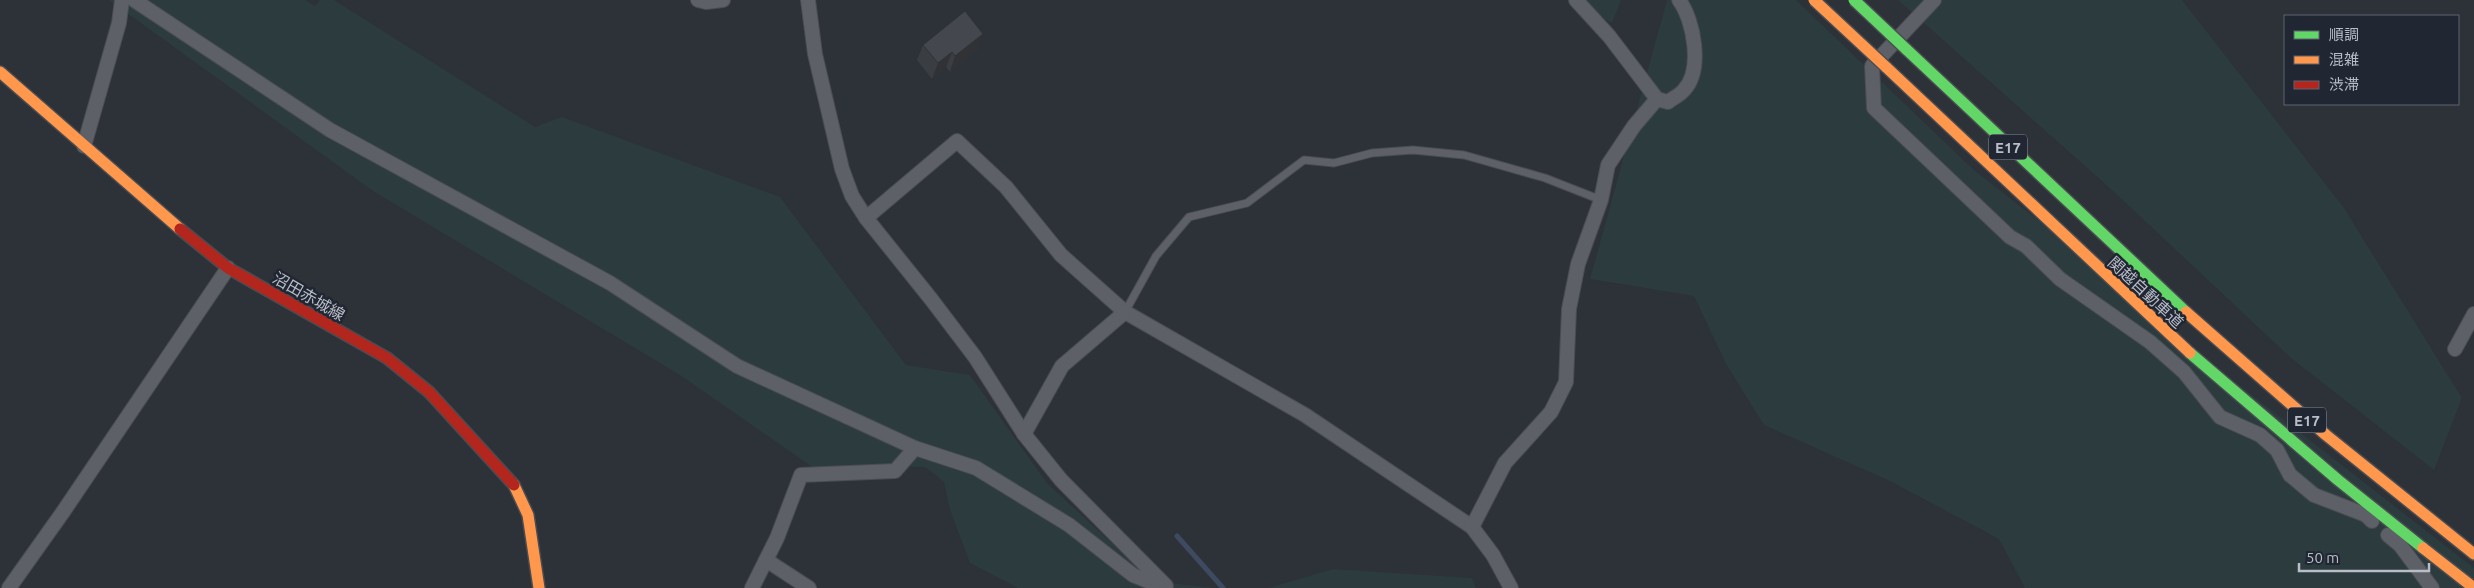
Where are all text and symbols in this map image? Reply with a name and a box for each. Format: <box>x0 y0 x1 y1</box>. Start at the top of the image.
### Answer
legend <box>2284 15 2459 105</box>
text: 順調 <box>2329 26 2359 43</box>
text: 混雑 <box>2329 51 2359 68</box>
text: 渋滞 <box>2329 76 2359 93</box>
road number: E17 <box>1989 134 2027 160</box>
street label: 関越自動車道 <box>2105 253 2187 331</box>
street label: 沼田赤城線 <box>270 268 348 324</box>
road number: E17 <box>2288 408 2326 432</box>
scale bar <box>2299 540 2429 572</box>
text: 50 m <box>2306 549 2339 566</box>

